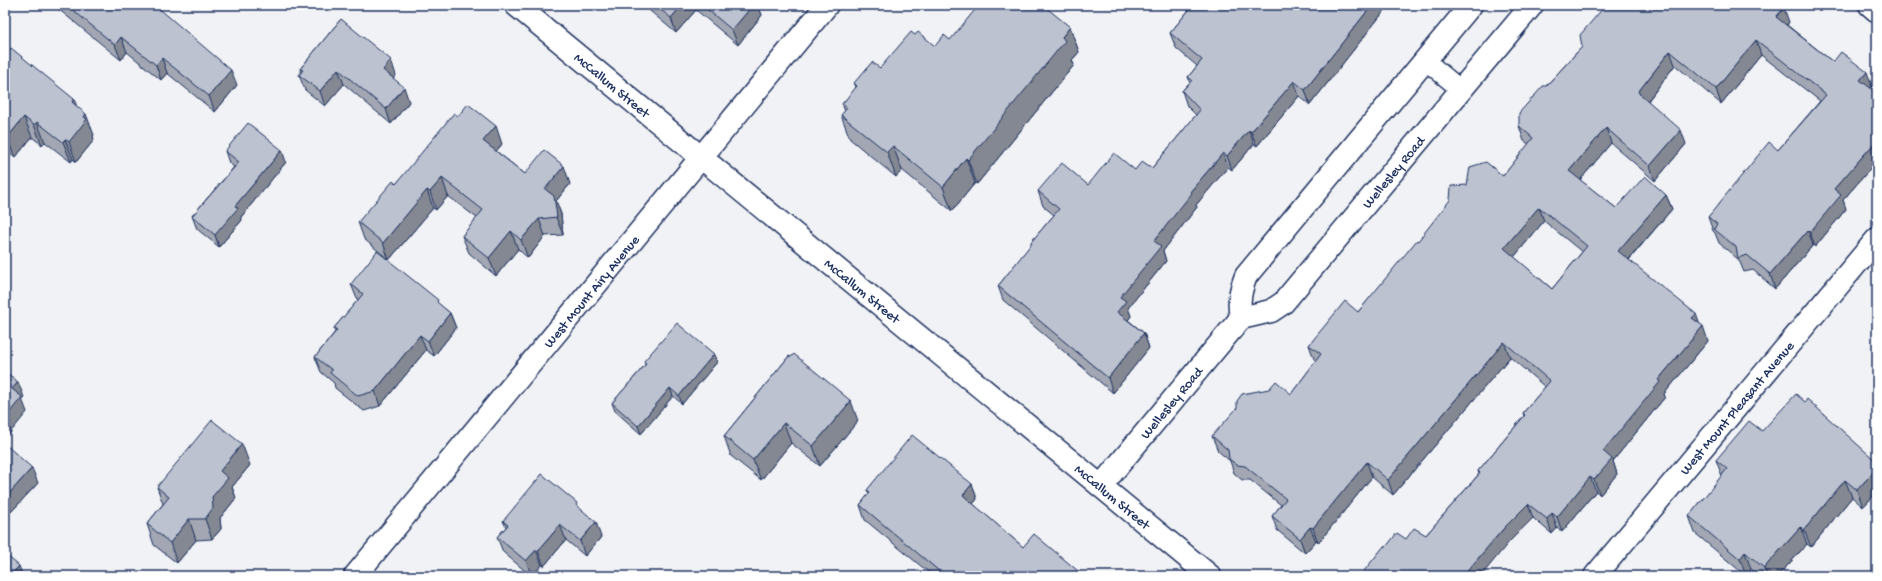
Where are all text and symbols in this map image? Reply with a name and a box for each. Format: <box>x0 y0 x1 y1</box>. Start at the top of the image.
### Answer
street label: McCallum Street <box>570 50 653 123</box>
street label: Wellesley Road <box>1360 132 1431 213</box>
street label: West Mount Airy Avenue <box>541 232 645 352</box>
street label: McCallum Street <box>820 256 904 329</box>
street label: West Mount Pleasant Avenue <box>1677 338 1799 479</box>
street label: Wellesley Road <box>1138 363 1209 443</box>
street label: McCallum Street <box>1070 462 1154 535</box>

